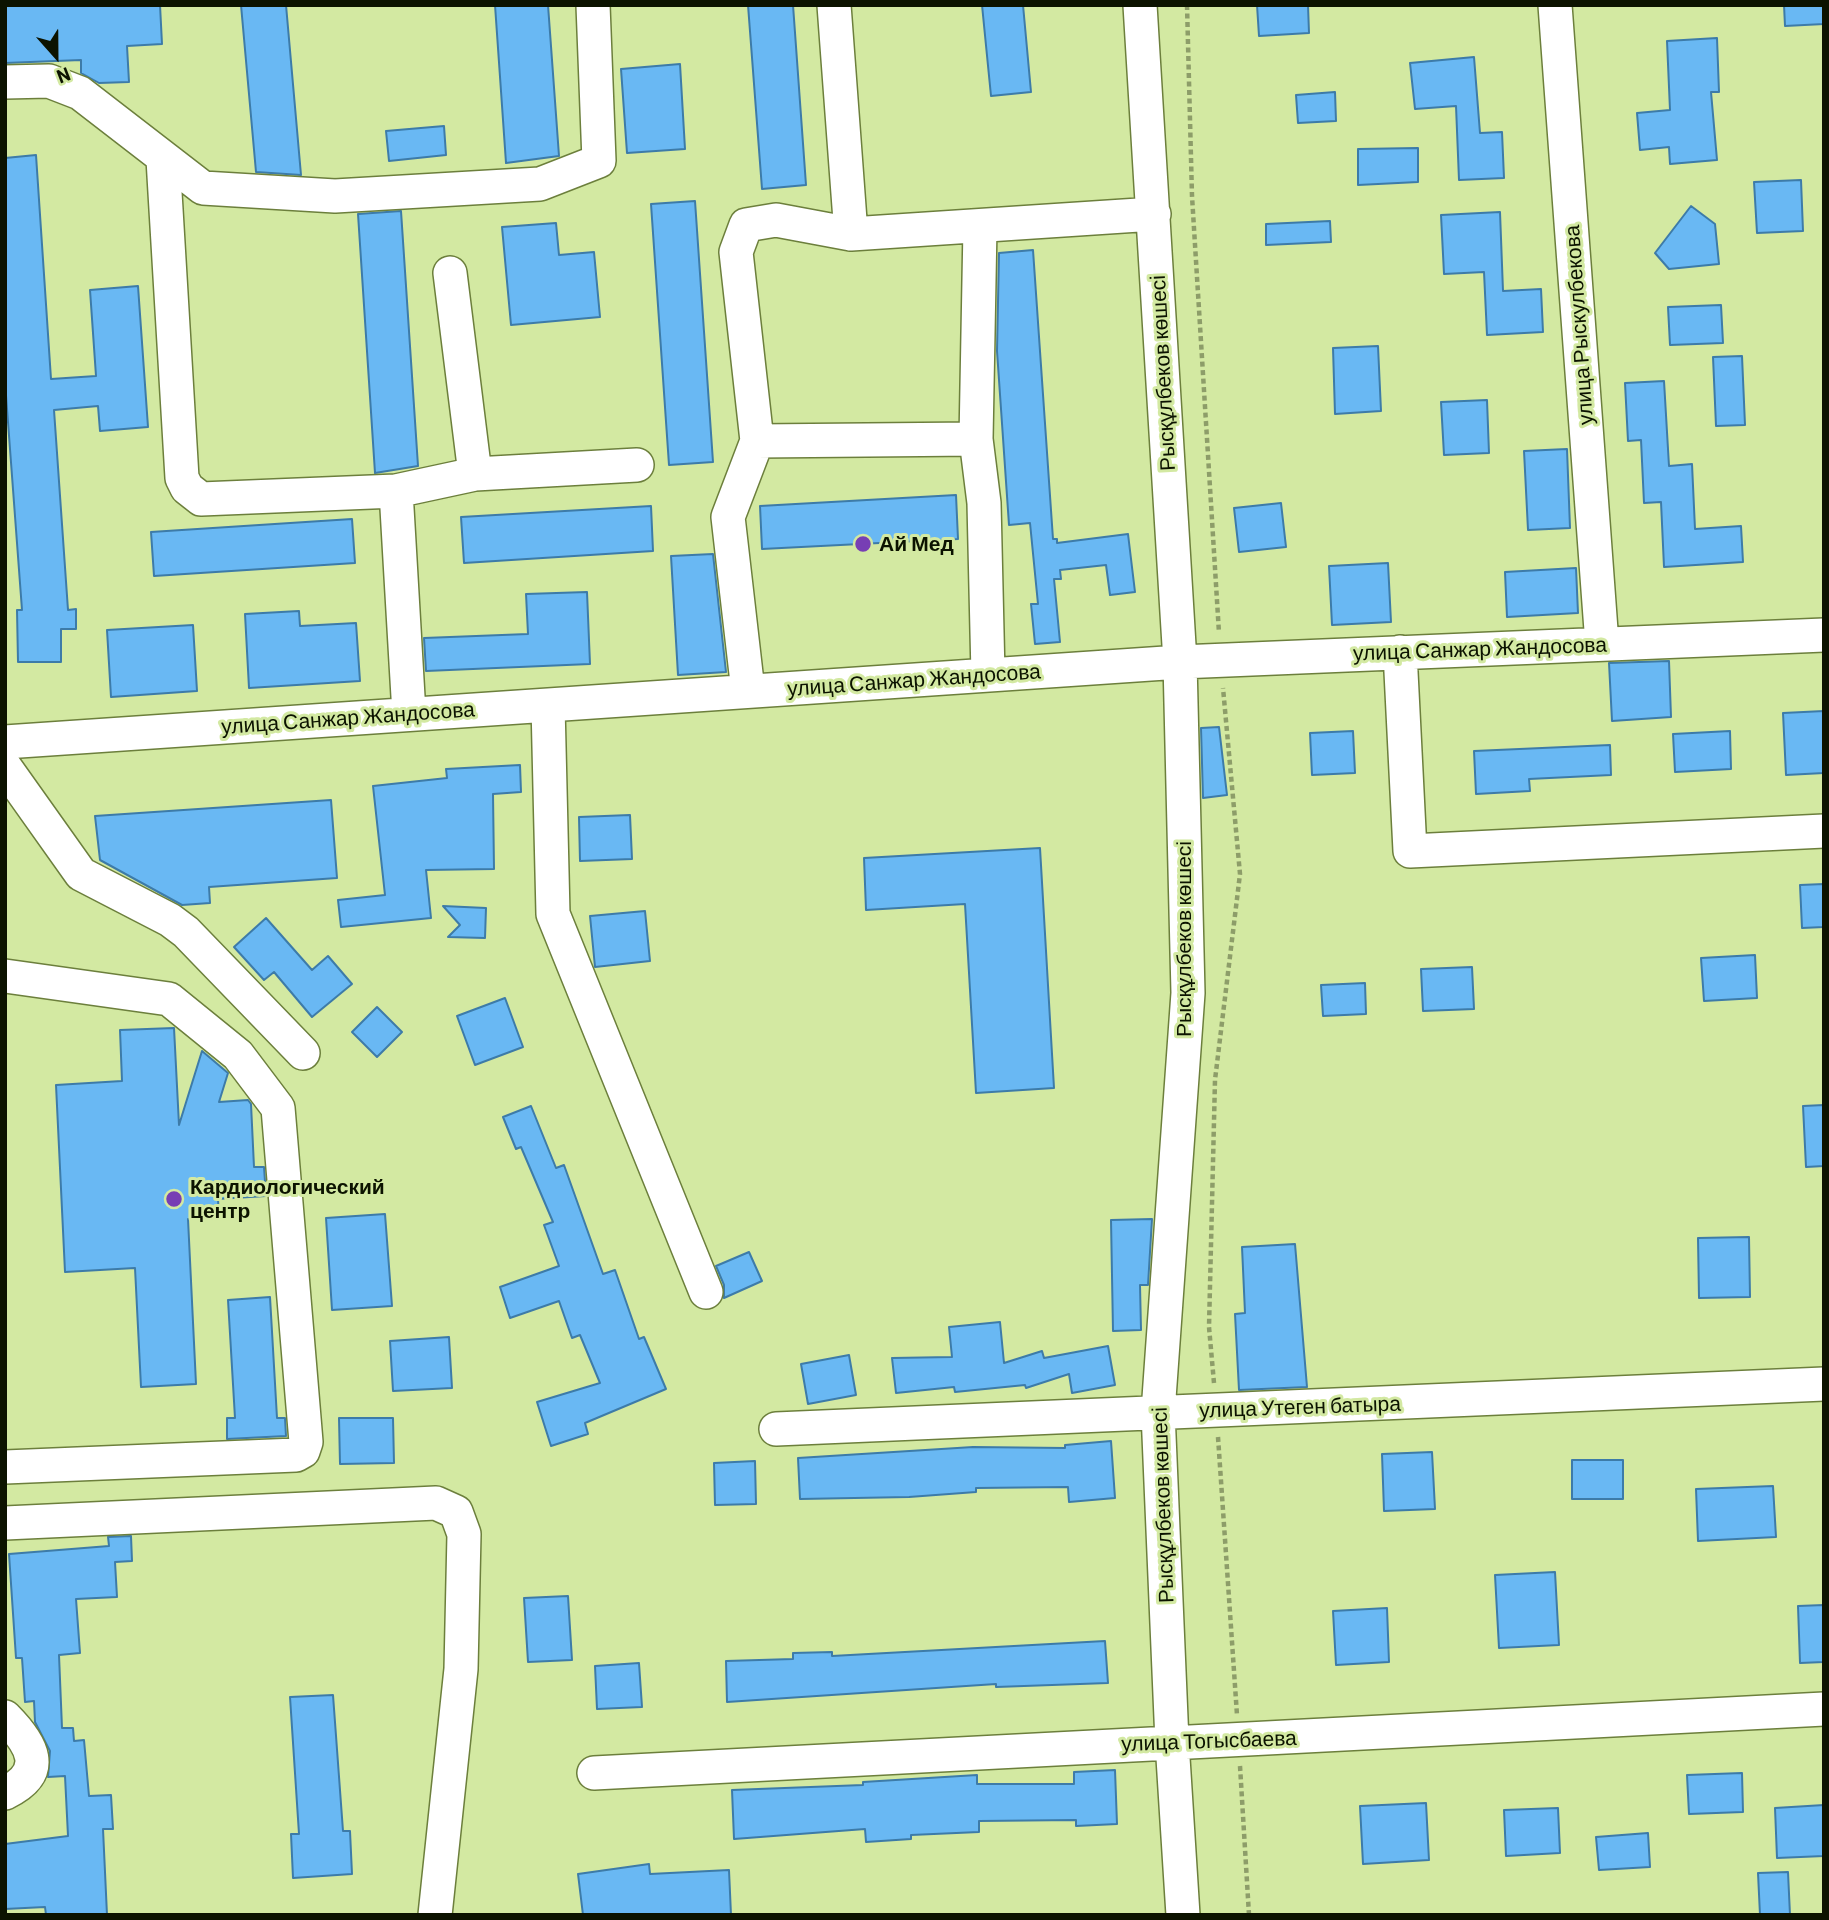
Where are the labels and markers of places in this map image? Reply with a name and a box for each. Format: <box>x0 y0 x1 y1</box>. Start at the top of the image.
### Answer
place label: Ай Мед <box>879 531 954 557</box>
marker: Ай Мед <box>853 534 873 554</box>
place label: Кардиологический центр <box>190 1174 385 1224</box>
marker: Кардиологический центр <box>164 1189 184 1209</box>

